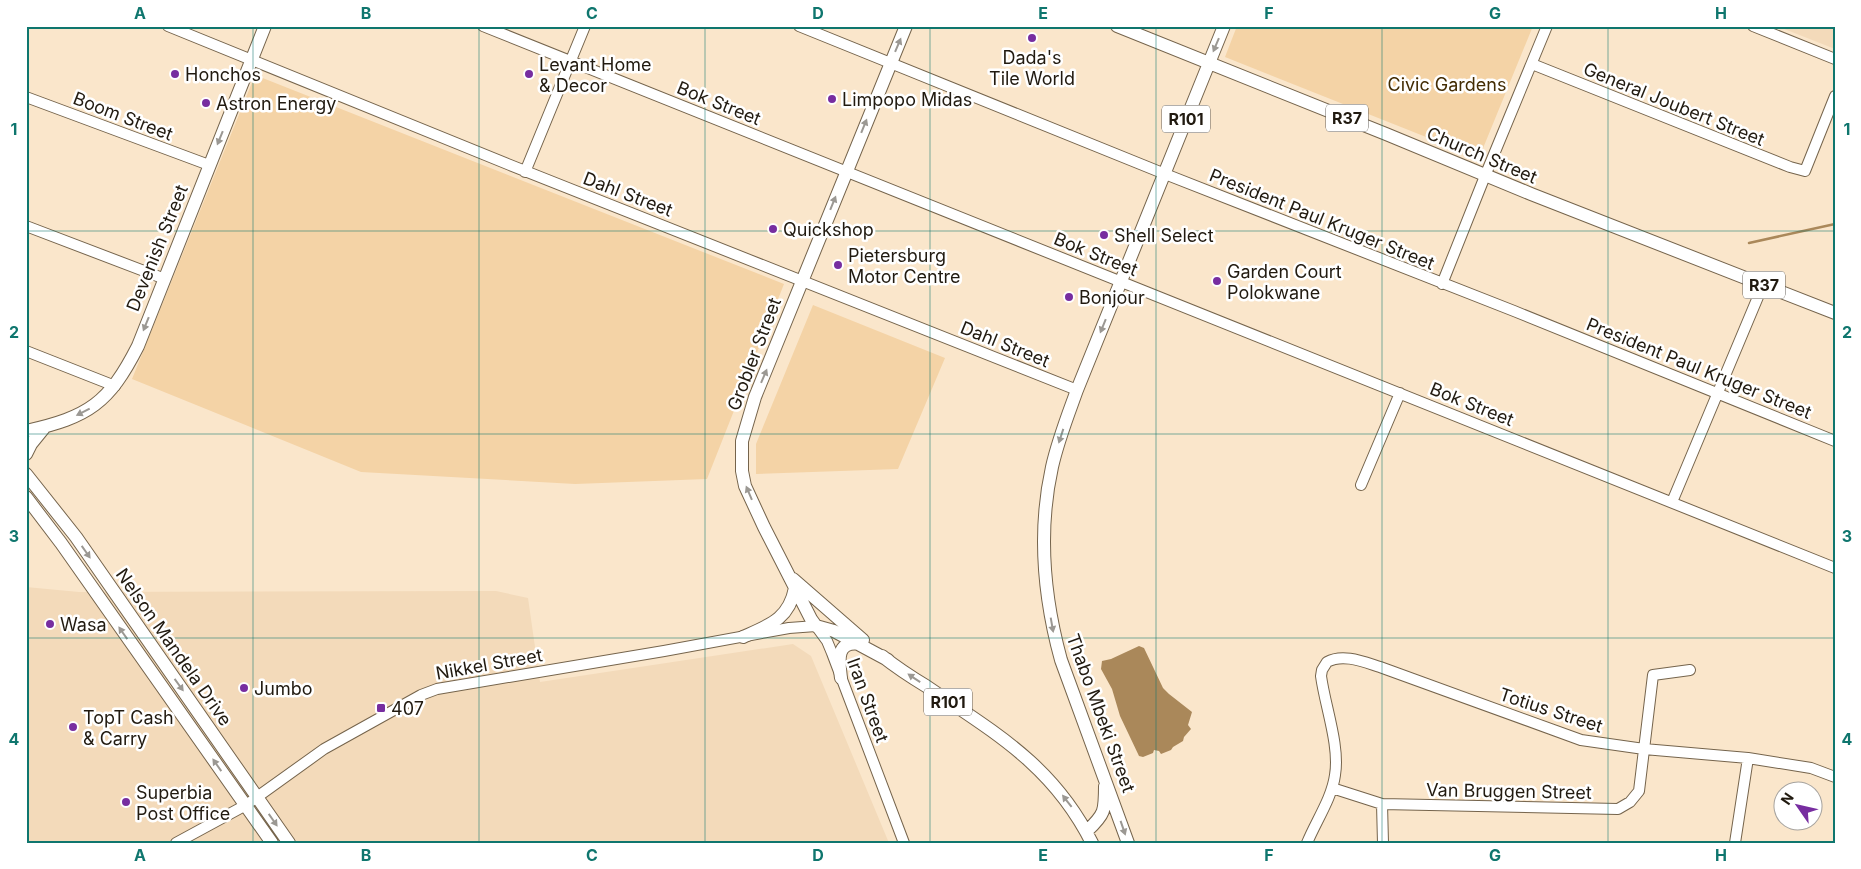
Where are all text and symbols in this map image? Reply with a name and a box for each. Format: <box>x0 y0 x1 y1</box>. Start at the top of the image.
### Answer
text: A <box>134 3 146 23</box>
text: B <box>361 3 371 23</box>
text: C <box>586 3 598 23</box>
text: D <box>812 3 824 23</box>
text: E <box>1038 3 1048 23</box>
text: F <box>1264 3 1274 23</box>
text: G <box>1489 3 1501 23</box>
text: H <box>1715 3 1727 23</box>
marker: Dada's Tile World <box>1026 32 1038 44</box>
one-way arrow <box>894 38 902 52</box>
one-way arrow <box>1211 38 1219 52</box>
place label: Dada's Tile World <box>989 47 1075 89</box>
place label: Levant Home & Decor <box>539 54 651 96</box>
street label: General Joubert Street <box>1580 58 1768 150</box>
place label: Honchos <box>185 64 261 85</box>
marker: Honchos <box>169 68 181 80</box>
marker: Levant Home & Decor <box>523 68 535 80</box>
park label: Civic Gardens <box>1388 74 1507 95</box>
street label: Bok Street <box>674 77 764 129</box>
street label: Boom Street <box>70 87 176 145</box>
place label: Limpopo Midas <box>842 89 972 110</box>
place label: Astron Energy <box>216 93 336 114</box>
marker: Limpopo Midas <box>826 93 838 105</box>
marker: Astron Energy <box>200 97 212 109</box>
road number: R37 <box>1326 105 1368 132</box>
road number: R101 <box>1162 106 1210 132</box>
text: 1 <box>11 119 17 139</box>
one-way arrow <box>861 119 869 133</box>
text: 1 <box>1844 119 1850 139</box>
street label: Church Street <box>1424 122 1540 188</box>
one-way arrow <box>216 131 224 145</box>
street label: President Paul Kruger Street <box>1206 164 1438 274</box>
street label: Dahl Street <box>580 167 676 221</box>
street label: Devenish Street <box>122 182 192 314</box>
one-way arrow <box>830 196 838 210</box>
place label: Quickshop <box>783 219 874 240</box>
marker: Quickshop <box>767 223 779 235</box>
place label: Shell Select <box>1114 225 1214 246</box>
street label: Bok Street <box>1051 228 1141 280</box>
marker: Shell Select <box>1098 229 1110 241</box>
place label: Pietersburg Motor Centre <box>848 245 961 287</box>
marker: Pietersburg Motor Centre <box>832 259 844 271</box>
place label: Garden Court Polokwane <box>1227 261 1342 303</box>
road number: R37 <box>1743 272 1785 298</box>
marker: Garden Court Polokwane <box>1211 275 1223 287</box>
place label: Bonjour <box>1079 287 1145 308</box>
marker: Bonjour <box>1063 291 1075 303</box>
street label: Grobler Street <box>723 294 785 413</box>
street label: President Paul Kruger Street <box>1583 313 1815 423</box>
one-way arrow <box>142 317 150 331</box>
street label: Dahl Street <box>958 317 1053 371</box>
one-way arrow <box>1098 319 1106 333</box>
text: 2 <box>9 322 19 342</box>
text: 2 <box>1842 322 1852 342</box>
one-way arrow <box>760 369 768 383</box>
street label: Bok Street <box>1427 378 1517 430</box>
one-way arrow <box>76 408 90 416</box>
one-way arrow <box>1057 429 1065 444</box>
one-way arrow <box>744 486 752 500</box>
text: 3 <box>9 526 19 546</box>
text: 3 <box>1842 526 1852 546</box>
one-way arrow <box>81 545 91 559</box>
street label: Nelson Mandela Drive <box>112 564 236 730</box>
place label: Wasa <box>60 614 107 635</box>
one-way arrow <box>1049 617 1057 633</box>
marker: Wasa <box>44 618 56 630</box>
one-way arrow <box>118 626 128 640</box>
street label: Thabo Mbeki Street <box>1063 631 1139 795</box>
street label: Nikkel Street <box>434 644 544 684</box>
street label: Iran Street <box>843 655 893 745</box>
one-way arrow <box>907 673 921 683</box>
place label: Jumbo <box>254 678 313 699</box>
one-way arrow <box>174 679 184 692</box>
marker: Jumbo <box>238 682 250 694</box>
street label: Totius Street <box>1497 683 1605 737</box>
road number: R101 <box>924 689 972 716</box>
place label: 407 <box>391 698 424 719</box>
marker: 407 <box>375 702 387 714</box>
place label: TopT Cash & Carry <box>83 707 174 749</box>
marker: TopT Cash & Carry <box>67 721 79 733</box>
text: 4 <box>9 729 20 749</box>
text: 4 <box>1842 729 1853 749</box>
one-way arrow <box>212 758 222 772</box>
street label: Van Bruggen Street <box>1426 779 1592 803</box>
place label: Superbia Post Office <box>136 782 230 824</box>
north arrow <box>1774 782 1824 832</box>
text: N <box>1777 789 1797 808</box>
one-way arrow <box>1062 795 1073 808</box>
marker: Superbia Post Office <box>120 796 132 808</box>
one-way arrow <box>268 813 278 827</box>
one-way arrow <box>1119 820 1127 835</box>
text: A <box>134 845 146 865</box>
text: B <box>361 845 371 865</box>
text: C <box>586 845 598 865</box>
text: D <box>812 845 824 865</box>
text: E <box>1038 845 1048 865</box>
text: F <box>1264 845 1274 865</box>
text: G <box>1489 845 1501 865</box>
text: H <box>1715 845 1727 865</box>

